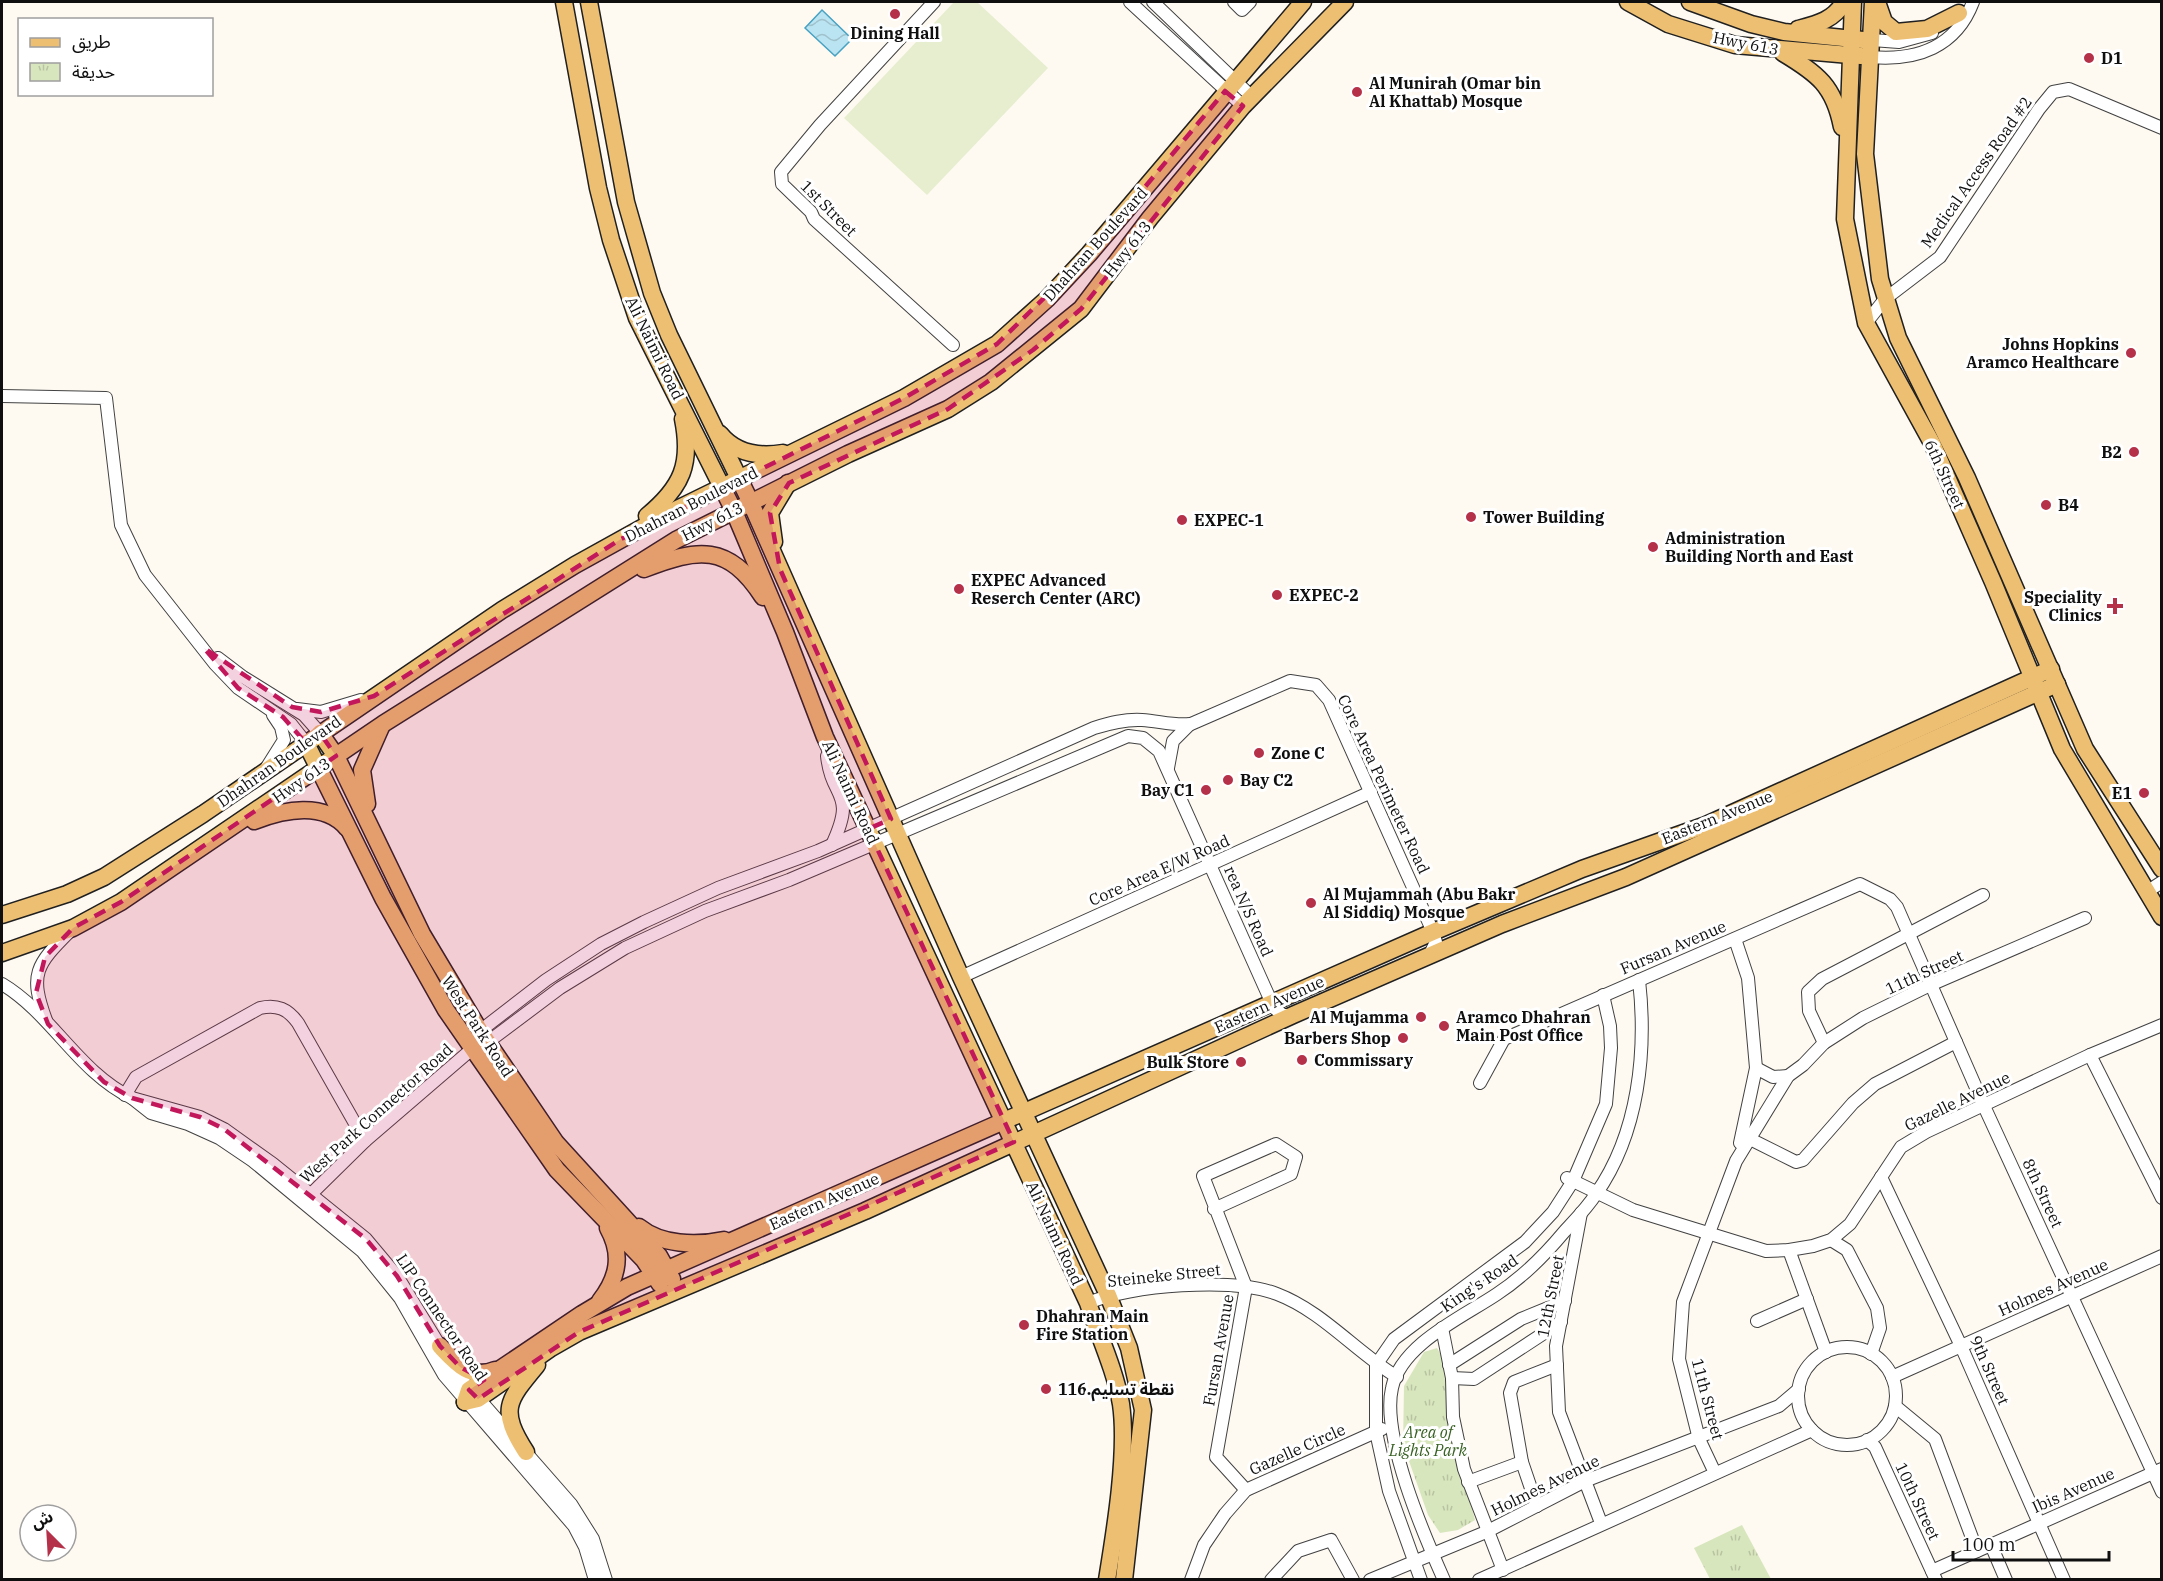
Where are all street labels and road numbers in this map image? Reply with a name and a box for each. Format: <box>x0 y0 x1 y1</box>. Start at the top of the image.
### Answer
street label: Hwy 613 <box>1711 27 1781 59</box>
street label: Medical Access Road #2 <box>1916 92 2036 252</box>
street label: 1st Street <box>797 176 862 241</box>
street label: Dhahran Boulevard <box>1038 183 1152 305</box>
street label: Hwy 613 <box>1099 217 1155 281</box>
street label: Ali Naimi Road <box>621 293 689 403</box>
street label: 6th Street <box>1920 436 1970 512</box>
street label: Dhahran Boulevard <box>621 462 761 546</box>
street label: Hwy 613 <box>678 497 746 545</box>
street label: Core Area Perimeter Road <box>1334 691 1434 877</box>
street label: Dhahran Boulevard <box>213 711 345 811</box>
street label: Ali Naimi Road <box>818 737 884 848</box>
street label: Hwy 613 <box>268 753 334 807</box>
street label: Eastern Avenue <box>1658 786 1776 848</box>
street label: Core Area E/W Road <box>1086 830 1233 910</box>
street label: rea N/S Road <box>1220 863 1278 960</box>
street label: Fursan Avenue <box>1617 916 1729 978</box>
street label: 11th Street <box>1882 945 1966 999</box>
street label: West Park Road <box>438 971 518 1081</box>
street label: Eastern Avenue <box>1211 971 1327 1037</box>
street label: West Park Connector Road <box>295 1039 457 1187</box>
street label: Gazelle Avenue <box>1901 1067 2013 1135</box>
street label: 8th Street <box>2018 1155 2068 1231</box>
street label: Eastern Avenue <box>766 1168 882 1234</box>
street label: Ali Naimi Road <box>1022 1178 1088 1289</box>
street label: LIP Connector Road <box>392 1250 492 1385</box>
street label: King's Road <box>1436 1250 1522 1316</box>
street label: 12th Street <box>1532 1253 1568 1339</box>
street label: Holmes Avenue <box>1995 1254 2111 1320</box>
street label: Steineke Street <box>1106 1259 1222 1291</box>
street label: Fursan Avenue <box>1198 1292 1238 1408</box>
street label: 9th Street <box>1966 1332 2014 1408</box>
street label: 11th Street <box>1688 1356 1729 1442</box>
street label: Gazelle Circle <box>1246 1419 1348 1479</box>
street label: Holmes Avenue <box>1488 1450 1602 1520</box>
street label: 10th Street <box>1891 1459 1945 1543</box>
street label: Ibis Avenue <box>2029 1463 2117 1517</box>

